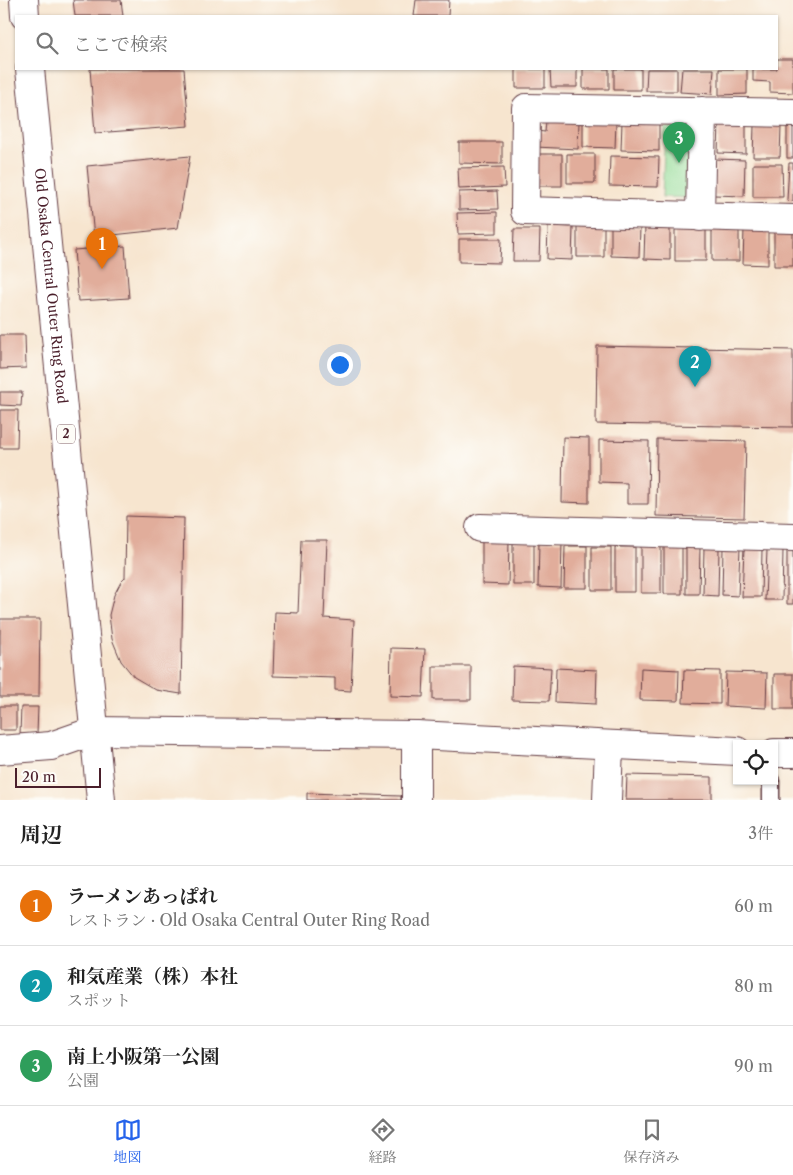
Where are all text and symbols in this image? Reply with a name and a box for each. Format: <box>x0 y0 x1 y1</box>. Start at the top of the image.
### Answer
search box <box>15 15 778 70</box>
icon: search <box>33 29 61 57</box>
text: ここで検索 <box>73 33 168 56</box>
pin: 3 <box>663 122 695 163</box>
street label: Old Osaka Central Outer Ring Road <box>31 167 72 405</box>
pin: 1 <box>86 228 118 269</box>
pin: 2 <box>679 346 711 387</box>
your location <box>327 352 353 378</box>
road number: 2 <box>57 424 75 444</box>
map controls <box>733 740 778 785</box>
button: locate <box>733 740 778 785</box>
scale bar <box>15 765 101 788</box>
text: 20 m <box>22 768 56 786</box>
text: 周辺 <box>20 822 62 847</box>
text: 3件 <box>748 823 773 843</box>
text: ラーメンあっぱれ <box>67 885 218 908</box>
text: 1 <box>32 896 40 916</box>
text: 60 m <box>734 896 773 916</box>
text: レストラン · Old Osaka Central Outer Ring Road <box>67 910 430 930</box>
text: 和気産業（株）本社 <box>67 965 238 988</box>
text: 2 <box>31 976 41 996</box>
text: 80 m <box>734 976 773 996</box>
text: スポット <box>67 990 131 1010</box>
text: 南上小阪第一公園 <box>67 1045 219 1068</box>
text: 3 <box>31 1056 41 1076</box>
text: 90 m <box>734 1056 773 1076</box>
text: 公園 <box>67 1070 99 1090</box>
tab: 地図 <box>114 1116 142 1166</box>
tab: 経路 <box>369 1116 397 1166</box>
tab: 保存済み <box>624 1116 680 1166</box>

